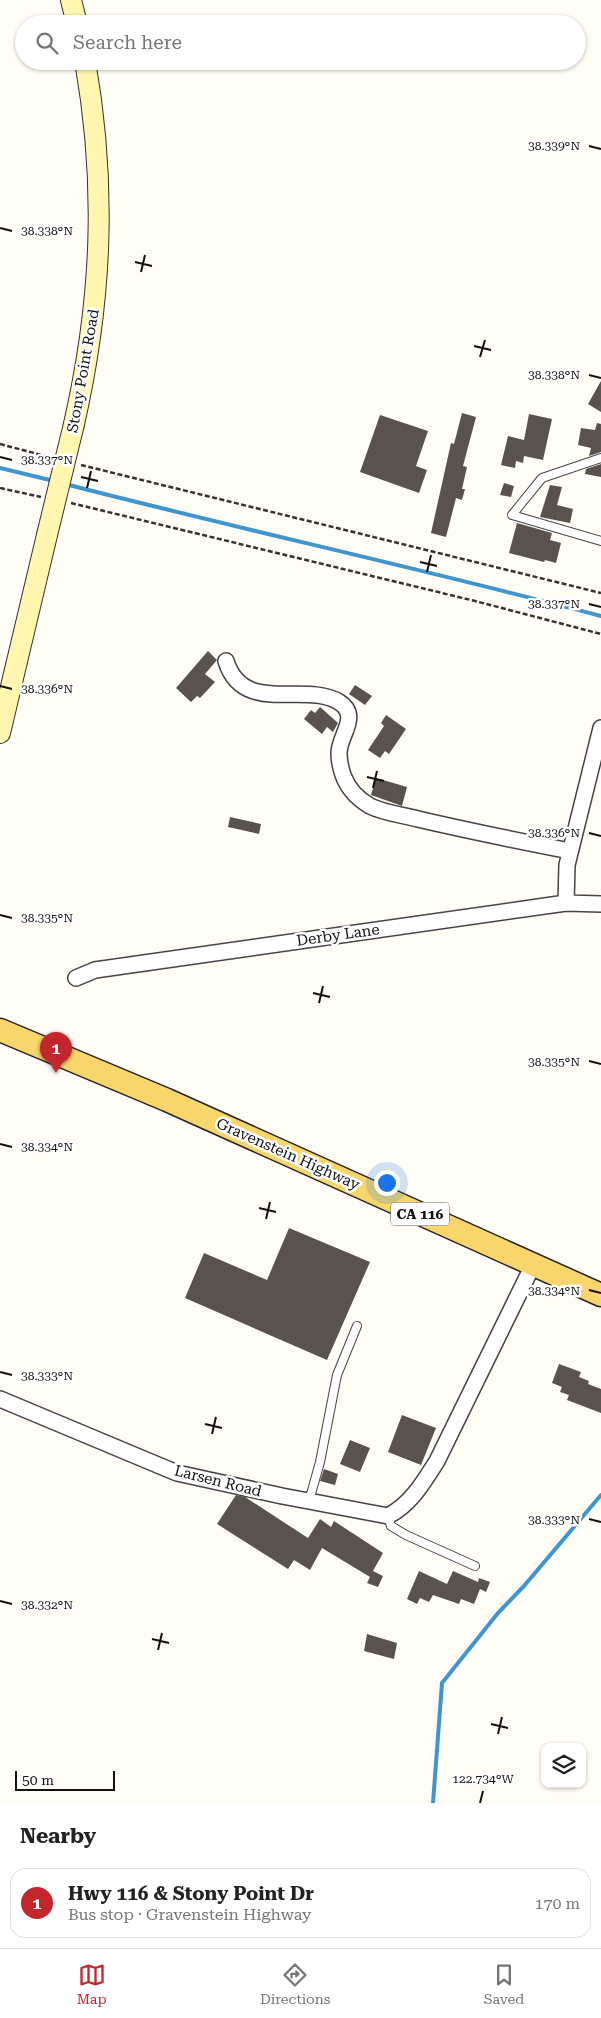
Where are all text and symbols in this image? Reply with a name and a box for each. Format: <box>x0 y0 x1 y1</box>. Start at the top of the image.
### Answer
search box <box>15 15 586 70</box>
icon: search <box>33 29 61 57</box>
text: Search here <box>73 31 182 54</box>
text: 38.339°N <box>528 139 580 153</box>
text: 38.338°N <box>21 224 73 238</box>
street label: Stony Point Road <box>63 307 103 434</box>
text: 38.338°N <box>528 368 580 382</box>
text: 38.337°N <box>21 453 73 467</box>
text: 38.337°N <box>528 597 580 611</box>
text: 38.336°N <box>21 682 73 696</box>
text: 38.336°N <box>528 826 580 840</box>
text: 38.335°N <box>21 911 73 925</box>
street label: Derby Lane <box>295 920 381 950</box>
pin: 1 <box>40 1032 72 1073</box>
text: 38.335°N <box>528 1055 580 1069</box>
street label: Gravenstein Highway <box>214 1114 363 1194</box>
text: 38.334°N <box>21 1140 73 1154</box>
your location <box>374 1170 400 1196</box>
road number: CA 116 <box>391 1202 449 1226</box>
text: 38.334°N <box>528 1284 580 1298</box>
text: 38.333°N <box>21 1369 73 1383</box>
street label: Larsen Road <box>172 1461 264 1501</box>
text: 38.333°N <box>528 1513 580 1527</box>
text: 38.332°N <box>21 1598 73 1612</box>
map controls <box>541 1743 586 1788</box>
button: layers <box>541 1743 586 1788</box>
scale bar <box>15 1768 115 1791</box>
text: 50 m <box>22 1772 54 1788</box>
text: 122.734°W <box>452 1772 515 1786</box>
text: Nearby <box>20 1824 96 1848</box>
text: Hwy 116 & Stony Point Dr <box>68 1882 314 1905</box>
text: 1 <box>33 1894 41 1913</box>
text: 170 m <box>534 1894 580 1913</box>
text: Bus stop · Gravenstein Highway <box>68 1905 311 1924</box>
tab: Map <box>77 1961 107 2007</box>
tab: Directions <box>260 1961 330 2007</box>
tab: Saved <box>484 1961 524 2007</box>

